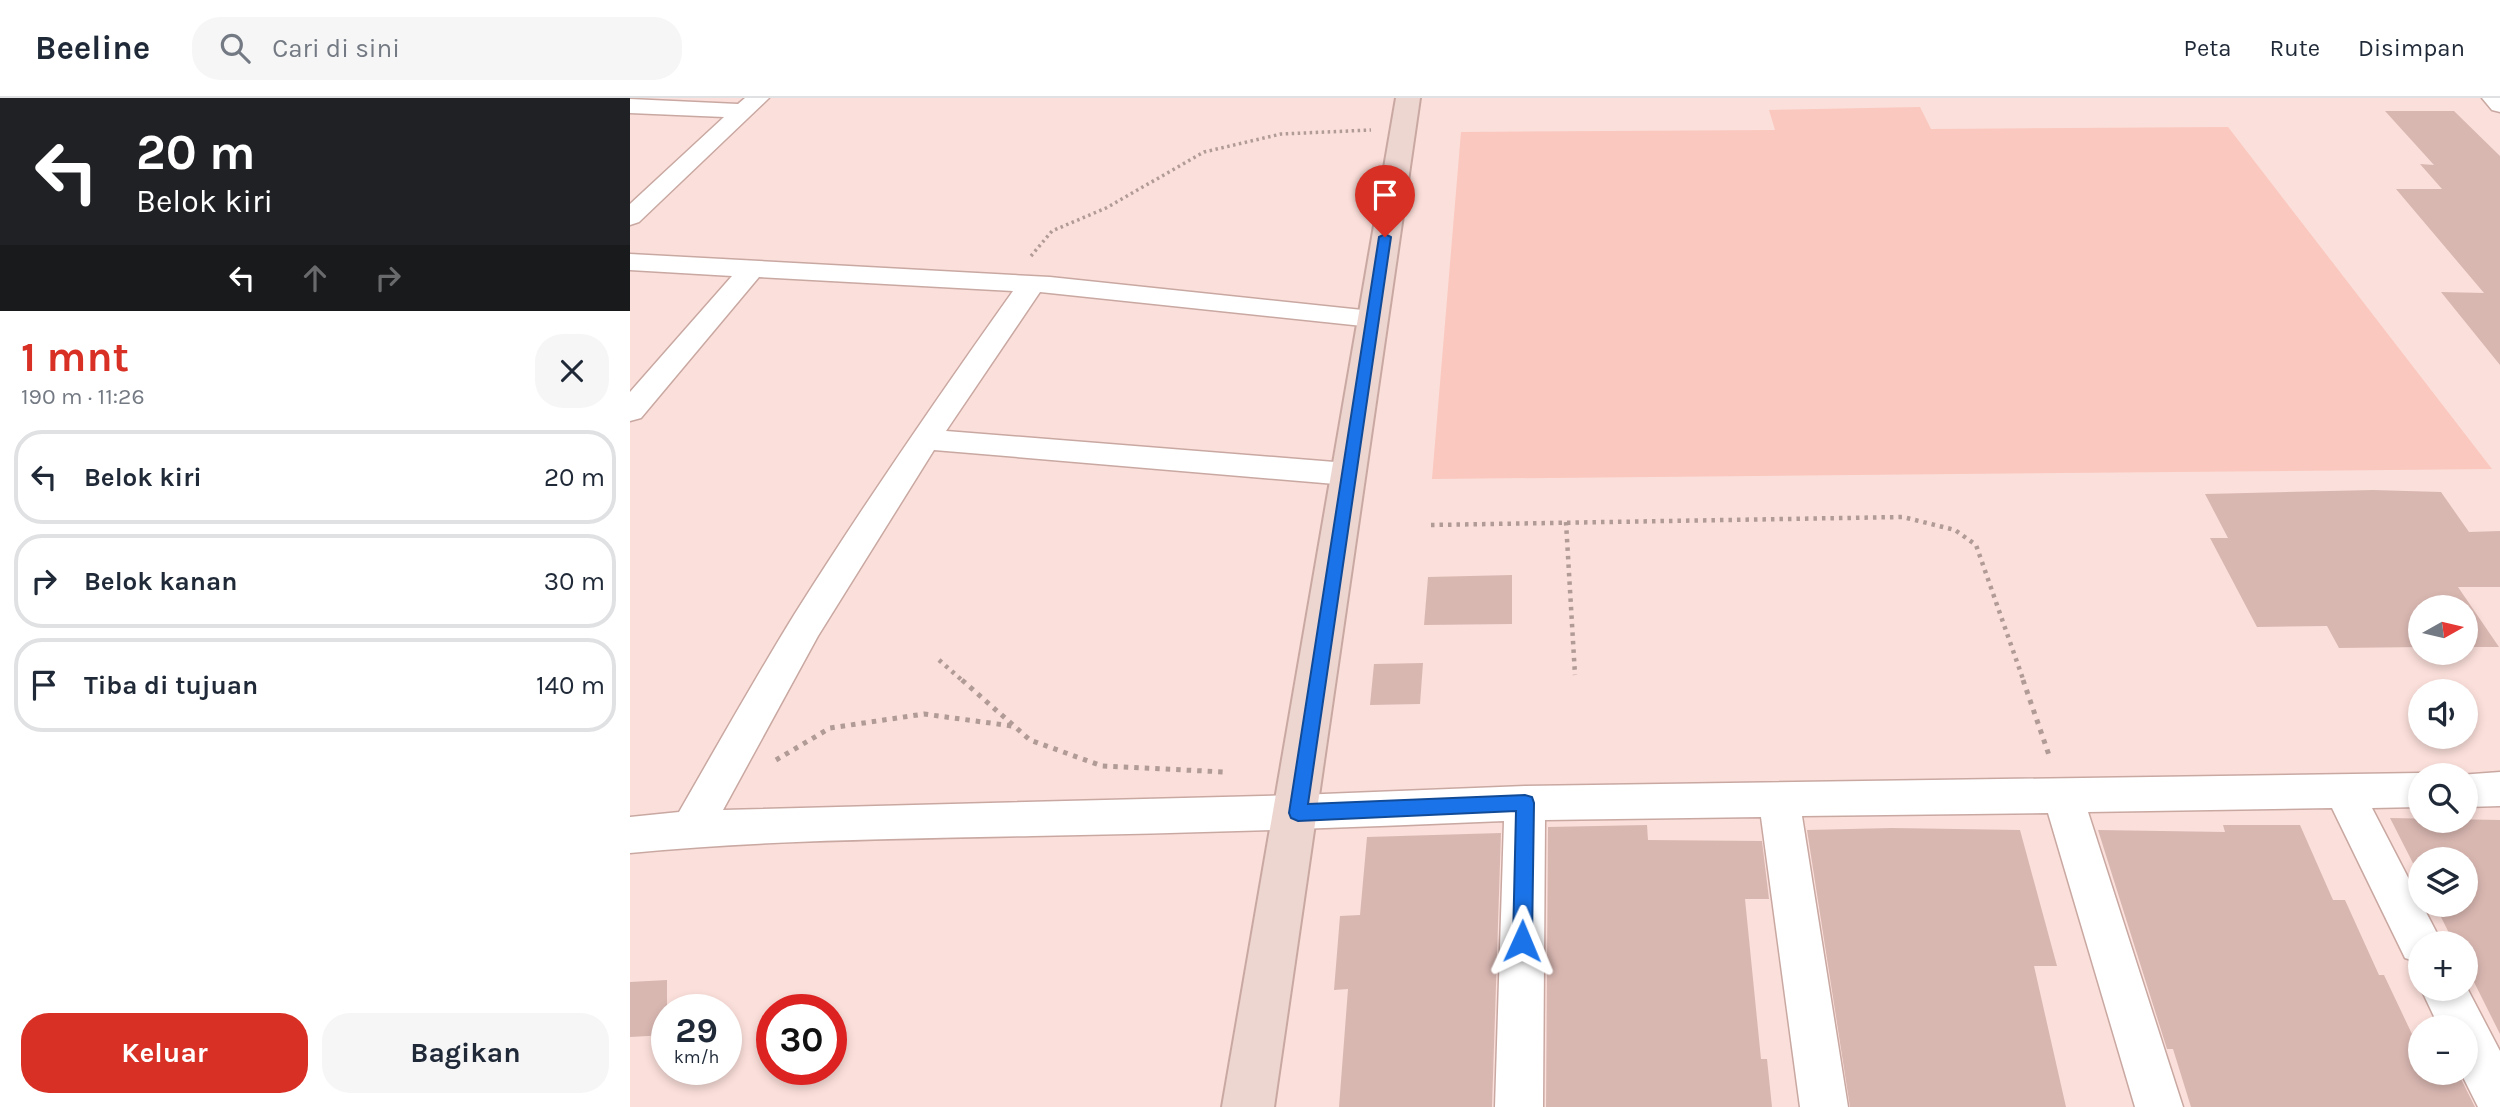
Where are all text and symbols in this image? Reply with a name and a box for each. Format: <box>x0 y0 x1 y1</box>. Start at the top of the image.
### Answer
search box <box>192 17 682 80</box>
text: Beeline <box>35 29 150 67</box>
icon: search <box>216 29 254 67</box>
text: Cari di sini <box>272 33 400 64</box>
text: Peta <box>2184 34 2231 62</box>
text: Rute <box>2269 34 2320 62</box>
text: Disimpan <box>2358 34 2465 62</box>
text: 20 m <box>136 124 256 181</box>
icon: left <box>21 126 112 217</box>
pin <box>1355 165 1415 237</box>
icon: arrive <box>1366 176 1404 214</box>
text: Belok kiri <box>136 183 273 220</box>
icon: left <box>223 259 261 297</box>
icon: ahead <box>296 259 334 297</box>
icon: right <box>369 259 407 297</box>
text: 1 mnt <box>21 332 129 382</box>
button: close <box>535 334 609 408</box>
text: 190 m · 11:26 <box>21 383 145 410</box>
icon: left <box>25 458 63 496</box>
text: Belok kiri <box>84 462 202 493</box>
text: 20 m <box>544 462 605 493</box>
icon: right <box>25 562 63 600</box>
text: Belok kanan <box>84 566 237 597</box>
text: 30 m <box>544 566 605 597</box>
north arrow <box>2408 595 2478 665</box>
map controls <box>2408 595 2478 1085</box>
icon: arrive <box>25 666 63 704</box>
text: Tiba di tujuan <box>84 670 258 701</box>
text: 140 m <box>536 670 605 701</box>
button: sound <box>2408 679 2478 749</box>
button: search <box>2408 763 2478 833</box>
button: layers <box>2408 847 2478 917</box>
position arrow <box>1485 904 1559 978</box>
button: + <box>2408 931 2478 1001</box>
speed limit sign: 30 <box>756 994 847 1085</box>
text: 29 <box>675 1010 718 1051</box>
button: Keluar <box>21 1013 308 1093</box>
button: Bagikan <box>322 1013 609 1093</box>
button: − <box>2408 1015 2478 1085</box>
text: km/h <box>674 1046 719 1068</box>

